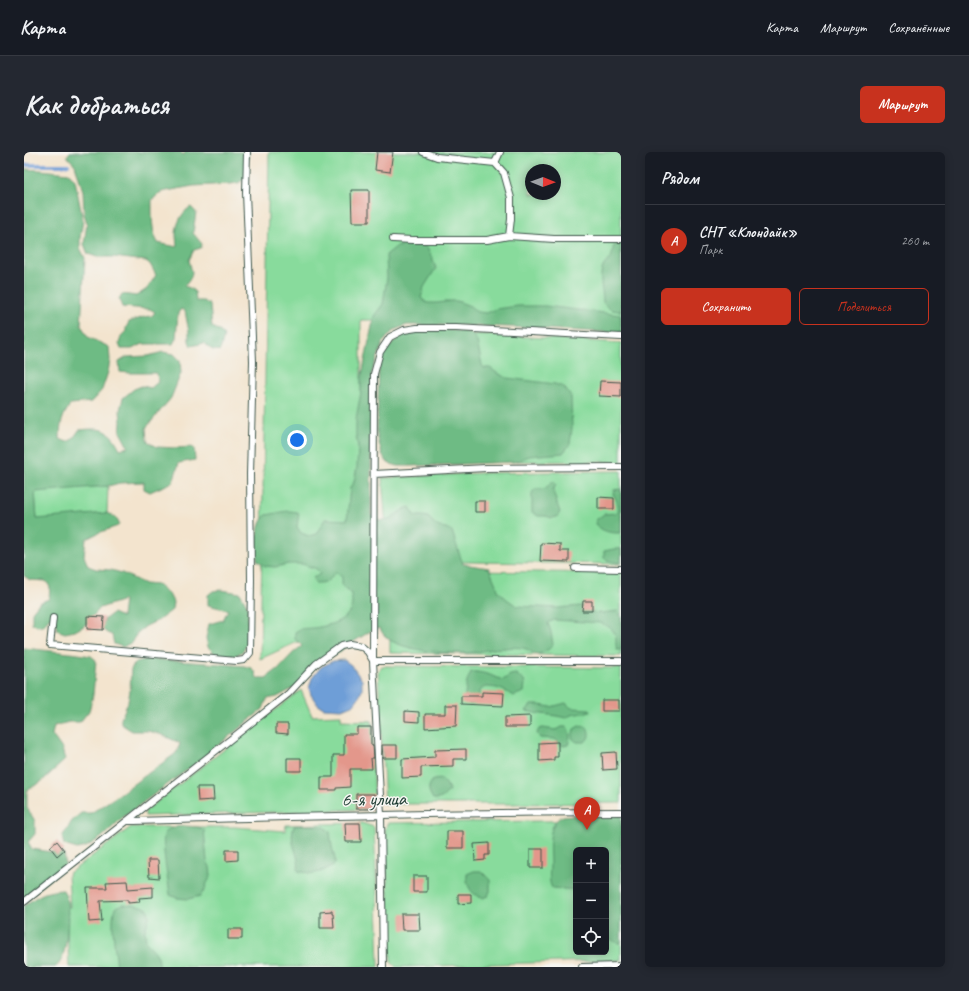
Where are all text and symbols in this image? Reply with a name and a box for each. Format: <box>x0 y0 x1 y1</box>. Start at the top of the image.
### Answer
text: Карта <box>20 16 65 40</box>
text: Карта <box>766 19 798 36</box>
text: Маршрут <box>820 19 866 36</box>
text: Сохранённые <box>888 19 949 36</box>
button: Маршрут <box>860 86 945 123</box>
text: Как добраться <box>24 87 169 122</box>
north arrow <box>525 164 561 200</box>
text: Рядом <box>661 168 699 189</box>
text: СНТ «Клондайк» <box>699 223 797 242</box>
text: A <box>671 233 677 249</box>
text: 260 m <box>901 233 929 249</box>
text: Парк <box>699 242 722 258</box>
button: Сохранить <box>661 288 791 325</box>
button: Поделиться <box>799 288 929 325</box>
your location <box>287 430 307 450</box>
street label: 6-я улица <box>341 786 408 812</box>
pin: A <box>574 797 600 830</box>
map controls <box>573 847 609 955</box>
button: + <box>573 847 609 883</box>
button: − <box>573 883 609 919</box>
button: locate <box>573 919 609 955</box>

